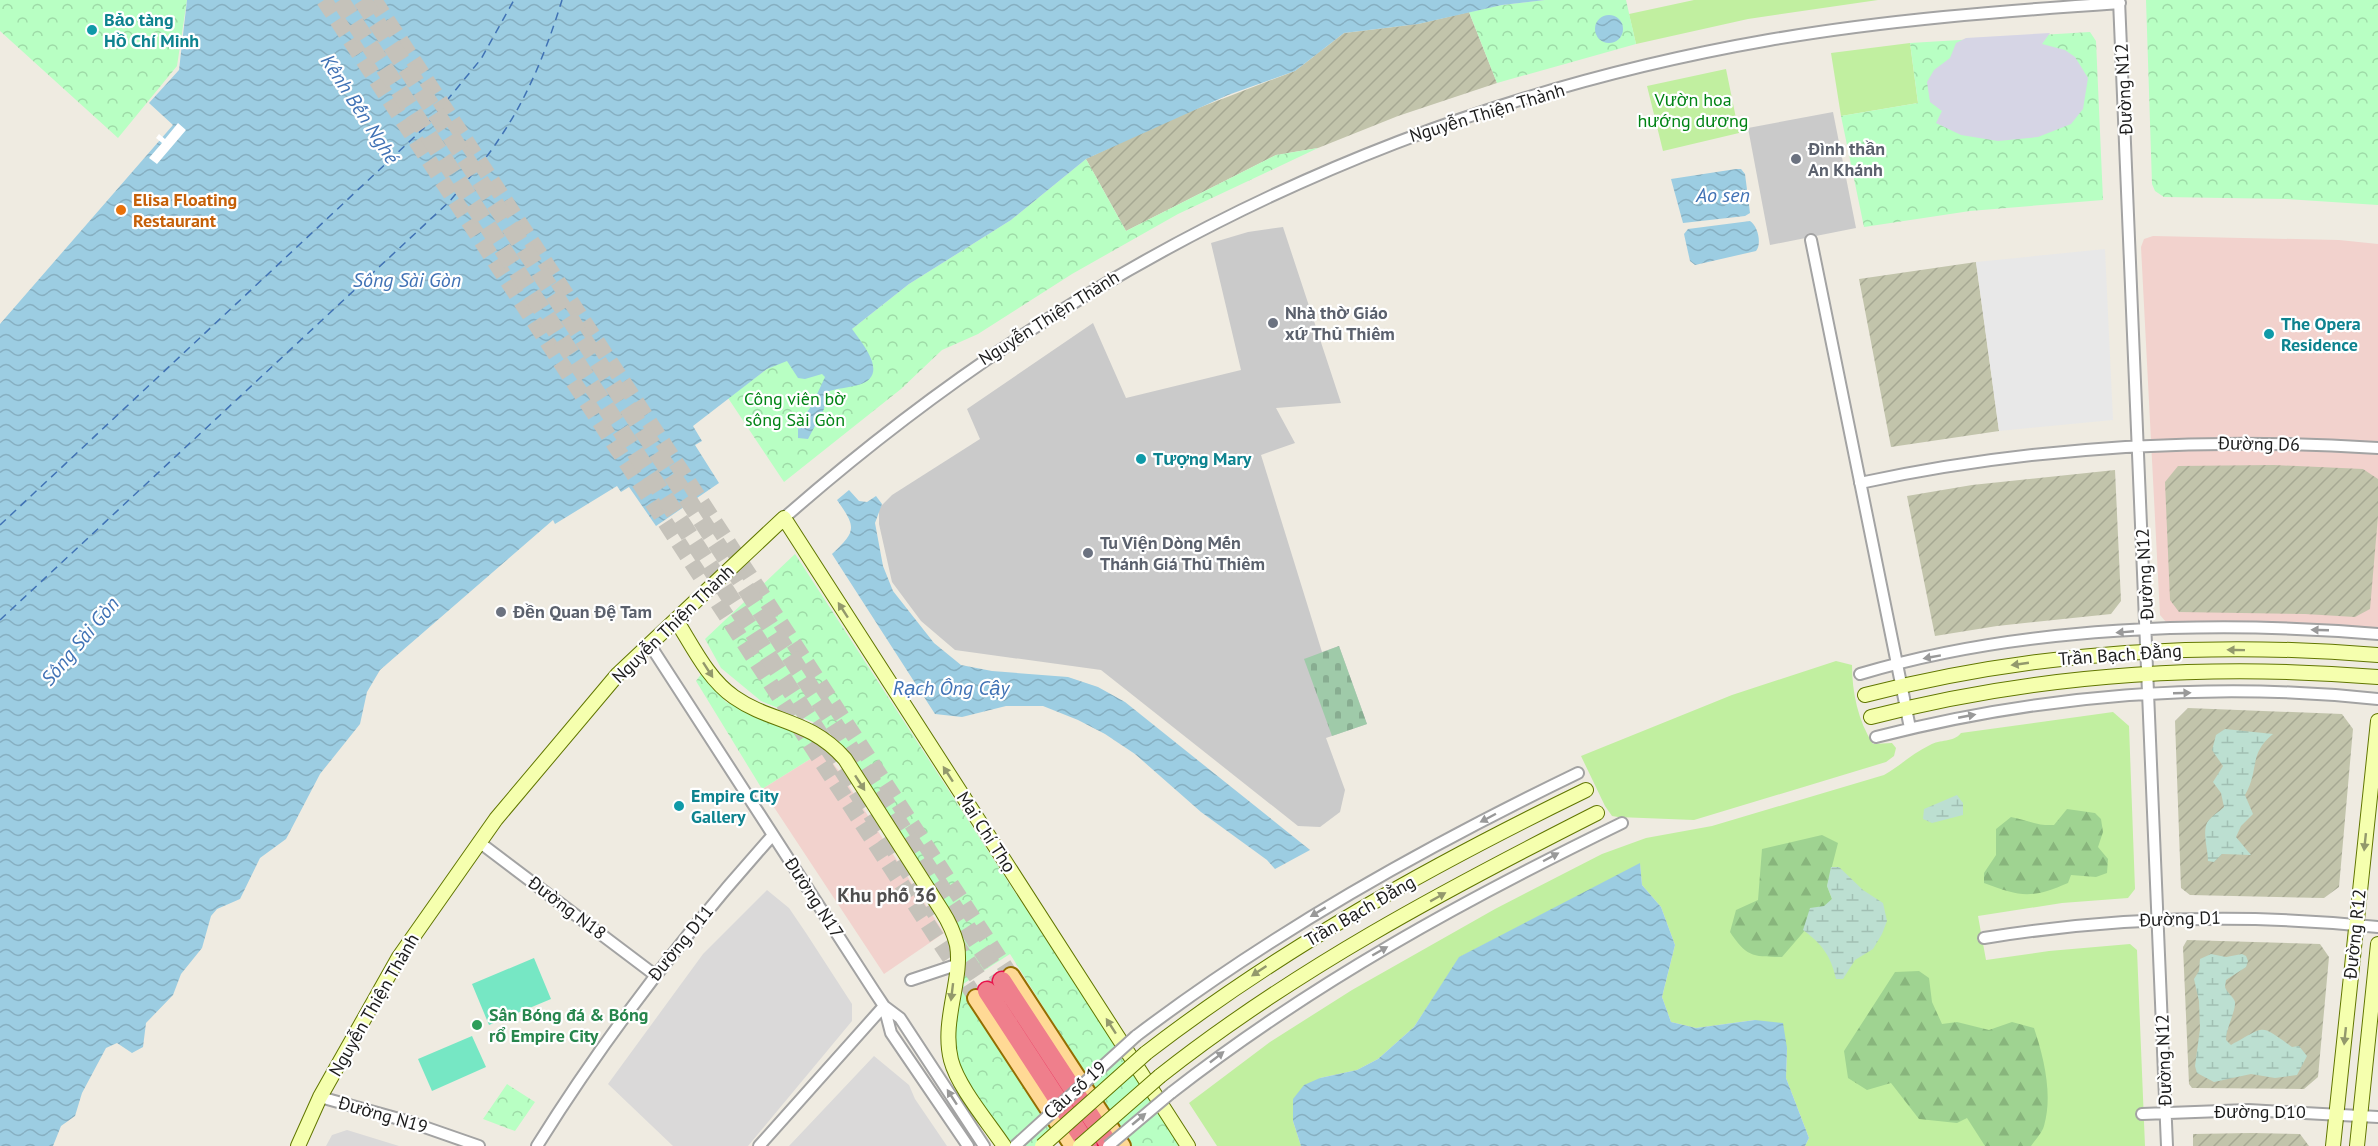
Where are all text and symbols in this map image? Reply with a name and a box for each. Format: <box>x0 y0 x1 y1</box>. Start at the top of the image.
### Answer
place label: Bảo tàng Hồ Chí Minh <box>104 8 199 52</box>
marker: Bảo tàng Hồ Chí Minh <box>85 23 99 37</box>
street label: Đường N12 <box>2110 43 2137 136</box>
water label: Kênh Bến Nghé <box>315 49 405 169</box>
street label: Nguyễn Thiện Thành <box>1406 78 1567 147</box>
park label: Vườn hoa hướng dương <box>1637 88 1749 132</box>
place label: Đình thần An Khánh <box>1807 137 1885 181</box>
marker: Đình thần An Khánh <box>1789 152 1803 166</box>
water label: Ao sen <box>1695 182 1750 208</box>
place label: Elisa Floating Restaurant <box>133 188 237 232</box>
marker: Elisa Floating Restaurant <box>114 203 128 217</box>
street label: Nguyễn Thiện Thành <box>974 265 1123 370</box>
water label: Sông Sài Gòn <box>353 267 461 293</box>
place label: Nhà thờ Giáo xứ Thủ Thiêm <box>1285 301 1395 345</box>
place label: The Opera Residence <box>2281 312 2361 356</box>
marker: Nhà thờ Giáo xứ Thủ Thiêm <box>1266 316 1280 330</box>
marker: The Opera Residence <box>2262 327 2276 341</box>
park label: Công viên bờ sông Sài Gòn <box>744 387 846 431</box>
street label: Đường D6 <box>2217 431 2300 456</box>
place label: Tượng Mary <box>1153 447 1252 470</box>
marker: Tượng Mary <box>1134 452 1148 466</box>
street label: Đường N12 <box>2131 528 2158 621</box>
place label: Tu Viện Dòng Mến Thánh Giá Thủ Thiêm <box>1100 531 1265 575</box>
marker: Tu Viện Dòng Mến Thánh Giá Thủ Thiêm <box>1081 546 1095 560</box>
street label: Nguyễn Thiện Thành <box>607 559 739 688</box>
water label: Sông Sài Gòn <box>35 591 125 691</box>
place label: Đền Quan Đệ Tam <box>512 600 652 623</box>
one-way arrow <box>838 602 849 618</box>
marker: Đền Quan Đệ Tam <box>494 605 508 619</box>
one-way arrow <box>2310 626 2329 635</box>
one-way arrow <box>2115 627 2134 637</box>
street label: Trần Bạch Đằng <box>2058 639 2182 670</box>
one-way arrow <box>2226 645 2245 655</box>
one-way arrow <box>1922 653 1941 662</box>
one-way arrow <box>2011 660 2030 669</box>
one-way arrow <box>702 662 713 678</box>
water label: Rạch Ông Cậy <box>893 675 1010 701</box>
one-way arrow <box>2172 688 2191 697</box>
one-way arrow <box>1958 711 1977 720</box>
one-way arrow <box>943 766 954 782</box>
one-way arrow <box>855 775 866 791</box>
place label: Empire City Gallery <box>691 784 779 828</box>
street label: Mai Chí Thọ <box>952 787 1021 877</box>
marker: Empire City Gallery <box>672 799 686 813</box>
one-way arrow <box>1480 813 1497 823</box>
one-way arrow <box>2360 832 2370 851</box>
street label: Đường N17 <box>779 852 849 942</box>
one-way arrow <box>1543 853 1560 862</box>
street label: Đường N18 <box>523 870 611 944</box>
street label: Trần Bạch Đằng <box>1301 870 1419 951</box>
district label: Khu phố 36 <box>837 882 937 908</box>
street label: Đường R12 <box>2338 888 2371 981</box>
one-way arrow <box>1430 892 1447 902</box>
street label: Đường D11 <box>642 900 718 986</box>
street label: Đường D1 <box>2138 906 2221 931</box>
one-way arrow <box>1310 907 1326 918</box>
street label: Nguyễn Thiện Thành <box>323 929 424 1080</box>
one-way arrow <box>1372 945 1388 956</box>
one-way arrow <box>1252 965 1268 977</box>
one-way arrow <box>947 983 957 1002</box>
place label: Sân Bóng đá & Bóng rổ Empire City <box>489 1003 649 1047</box>
street label: Đường N12 <box>2150 1014 2177 1107</box>
marker: Sân Bóng đá & Bóng rổ Empire City <box>470 1018 484 1032</box>
one-way arrow <box>1105 1018 1116 1034</box>
one-way arrow <box>2340 1026 2350 1045</box>
one-way arrow <box>1209 1050 1225 1063</box>
street label: Cầu số 19 <box>1039 1056 1111 1124</box>
one-way arrow <box>947 1089 958 1105</box>
street label: Đường N19 <box>335 1091 430 1138</box>
street label: Đường D10 <box>2213 1100 2306 1123</box>
one-way arrow <box>1131 1113 1146 1126</box>

